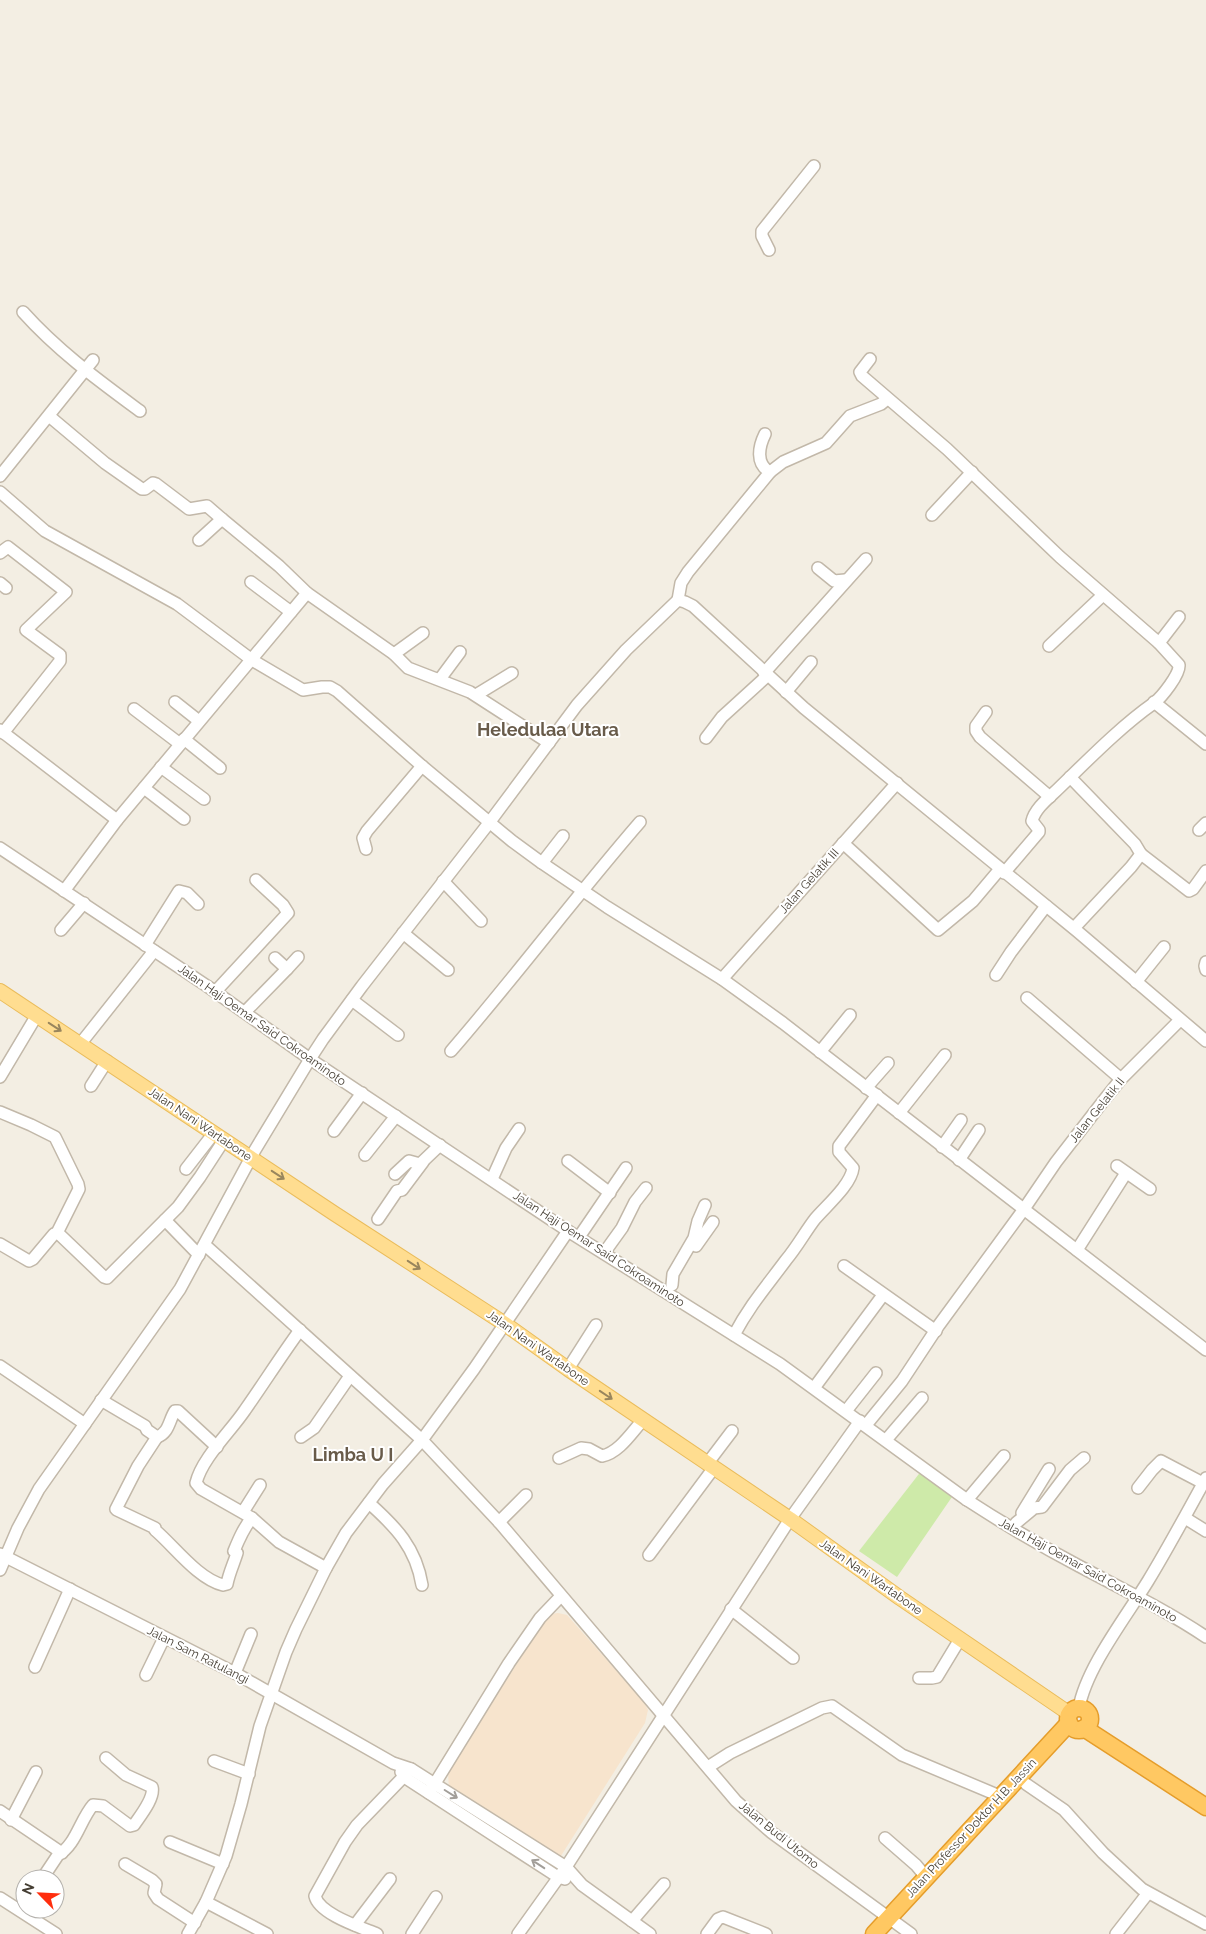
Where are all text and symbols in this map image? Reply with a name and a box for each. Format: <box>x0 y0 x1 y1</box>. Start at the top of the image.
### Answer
district label: Heledulaa Utara <box>477 719 619 740</box>
street label: Jalan Gelatik III <box>776 846 842 916</box>
street label: Jalan Haji Oemar Said Cokroaminoto <box>175 961 349 1089</box>
one-way arrow <box>48 1022 62 1032</box>
street label: Jalan Gelatik II <box>1067 1075 1127 1145</box>
street label: Jalan Nani Wartabone <box>146 1084 254 1164</box>
one-way arrow <box>271 1170 285 1180</box>
street label: Jalan Haji Oemar Said Cokroaminoto <box>511 1188 687 1310</box>
one-way arrow <box>406 1260 420 1270</box>
street label: Jalan Nani Wartabone <box>484 1307 592 1389</box>
one-way arrow <box>599 1390 613 1400</box>
district label: Limba U I <box>313 1444 393 1465</box>
street label: Jalan Haji Oemar Said Cokroaminoto <box>996 1515 1180 1625</box>
street label: Jalan Nani Wartabone <box>817 1536 925 1618</box>
street label: Jalan Sam Ratulangi <box>145 1623 251 1687</box>
street label: Jalan Professor Doktor H.B. Jassin <box>903 1756 1039 1900</box>
one-way arrow <box>444 1789 458 1799</box>
street label: Jalan Budi Utomo <box>736 1799 822 1871</box>
one-way arrow <box>532 1858 546 1868</box>
north arrow <box>15 1869 65 1919</box>
text: N <box>19 1881 38 1897</box>

